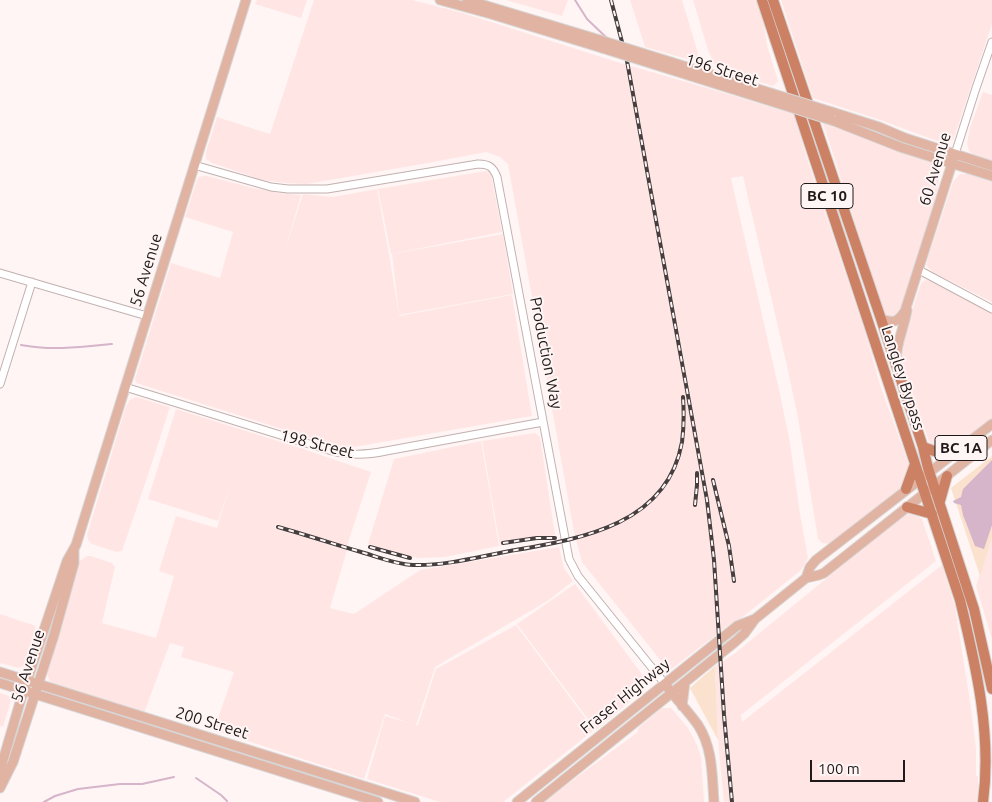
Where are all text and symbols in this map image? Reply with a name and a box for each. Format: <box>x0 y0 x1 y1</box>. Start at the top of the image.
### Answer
street label: 196 Street <box>683 50 761 90</box>
street label: 60 Avenue <box>915 130 955 208</box>
road number: BC 10 <box>801 184 853 208</box>
street label: 56 Avenue <box>126 231 166 309</box>
street label: Production Way <box>526 295 566 411</box>
street label: Langley Bypass <box>877 323 929 433</box>
street label: 198 Street <box>278 426 356 462</box>
road number: BC 1A <box>935 436 987 460</box>
street label: 56 Avenue <box>7 627 49 705</box>
street label: Fraser Highway <box>576 654 674 738</box>
street label: 200 Street <box>173 703 251 743</box>
scale bar <box>812 750 907 782</box>
text: 100 m <box>818 760 860 777</box>

